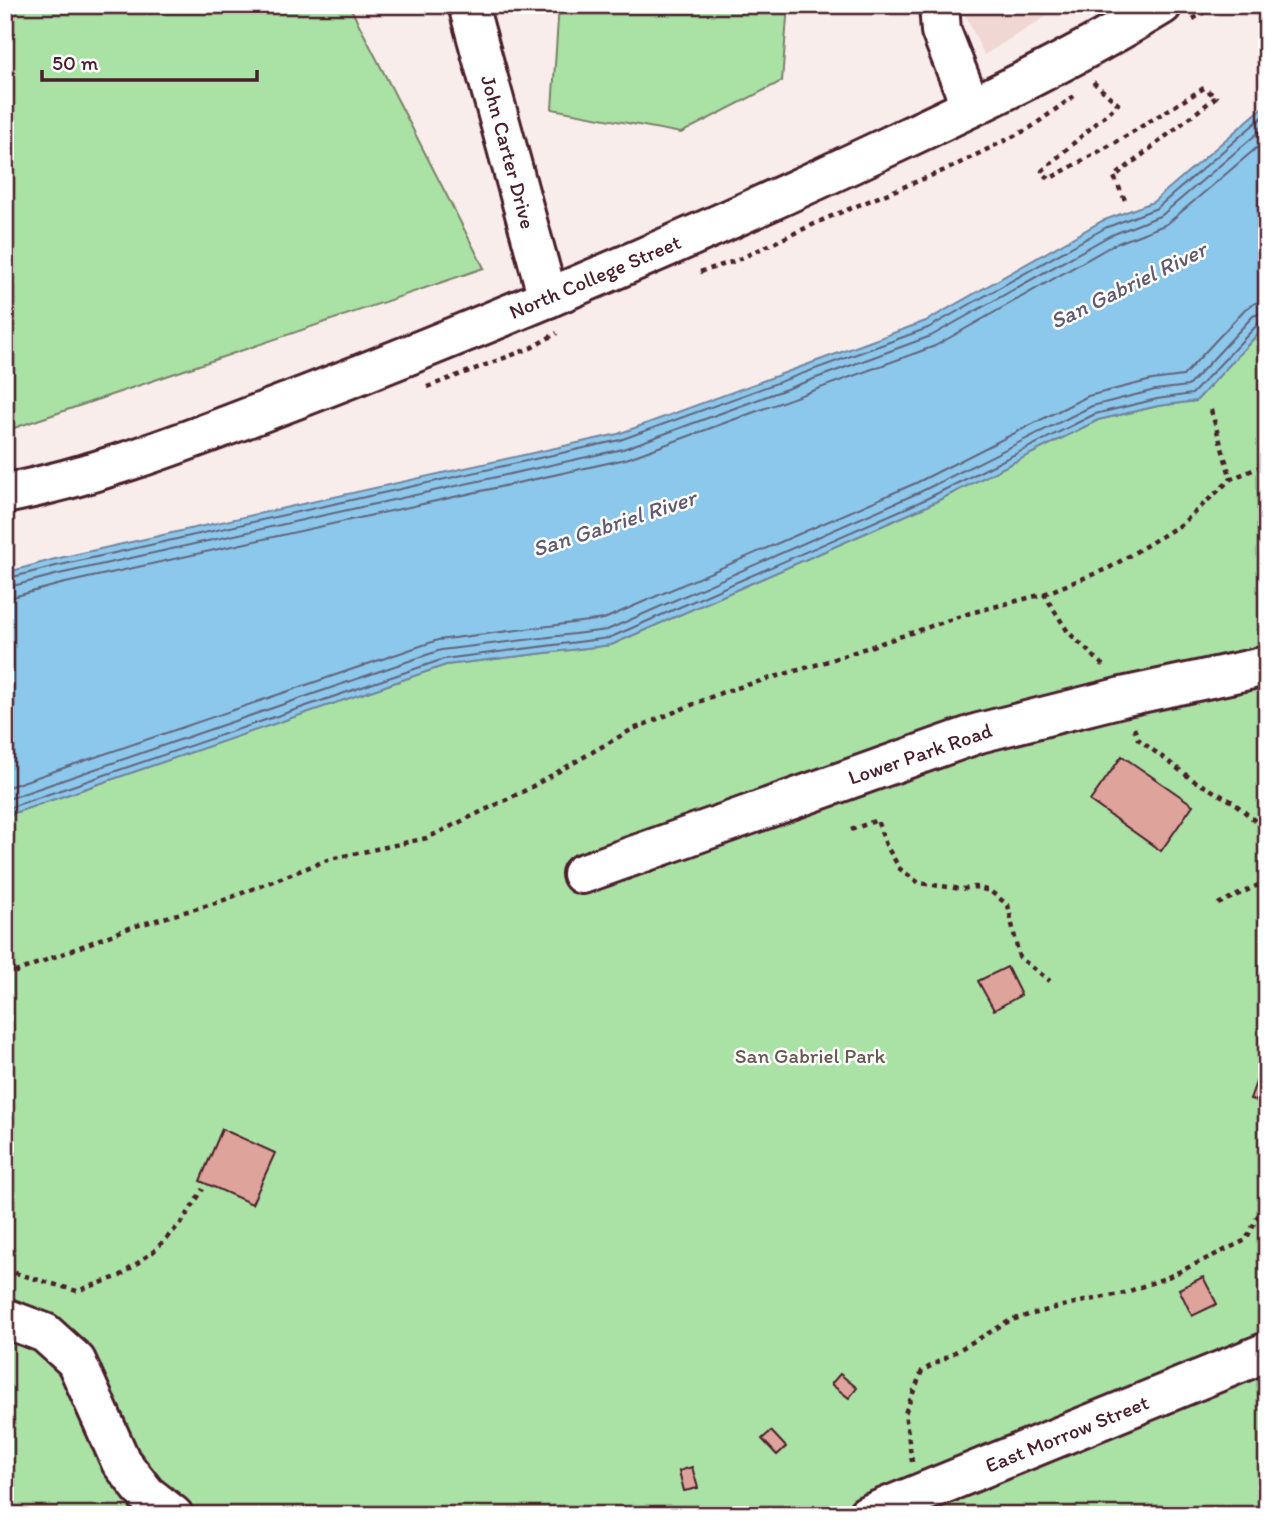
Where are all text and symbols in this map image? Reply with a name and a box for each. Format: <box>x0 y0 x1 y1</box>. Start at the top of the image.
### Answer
scale bar <box>42 38 257 82</box>
text: 50 m <box>52 50 99 75</box>
street label: John Carter Drive <box>476 72 541 231</box>
street label: North College Street <box>505 229 685 324</box>
water label: San Gabriel River <box>1045 234 1213 335</box>
water label: San Gabriel River <box>529 482 702 563</box>
street label: Lower Park Road <box>845 717 995 790</box>
park label: San Gabriel Park <box>735 1043 885 1068</box>
street label: East Morrow Street <box>982 1389 1152 1478</box>

